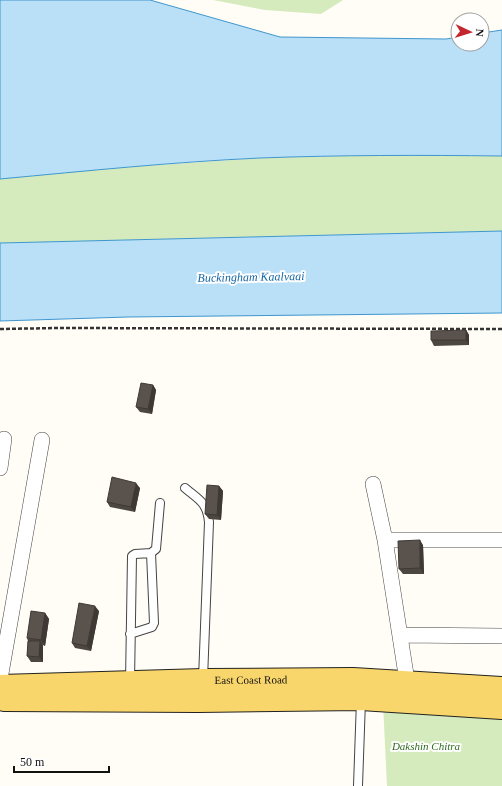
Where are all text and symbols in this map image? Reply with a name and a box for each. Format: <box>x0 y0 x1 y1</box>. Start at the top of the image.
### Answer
north arrow <box>450 12 490 52</box>
text: N <box>474 28 486 37</box>
water label: Buckingham Kaalvaai <box>197 269 305 285</box>
street label: East Coast Road <box>214 673 288 686</box>
park label: Dakshin Chitra <box>391 740 461 752</box>
scale bar <box>14 748 109 774</box>
text: 50 m <box>20 755 45 769</box>

